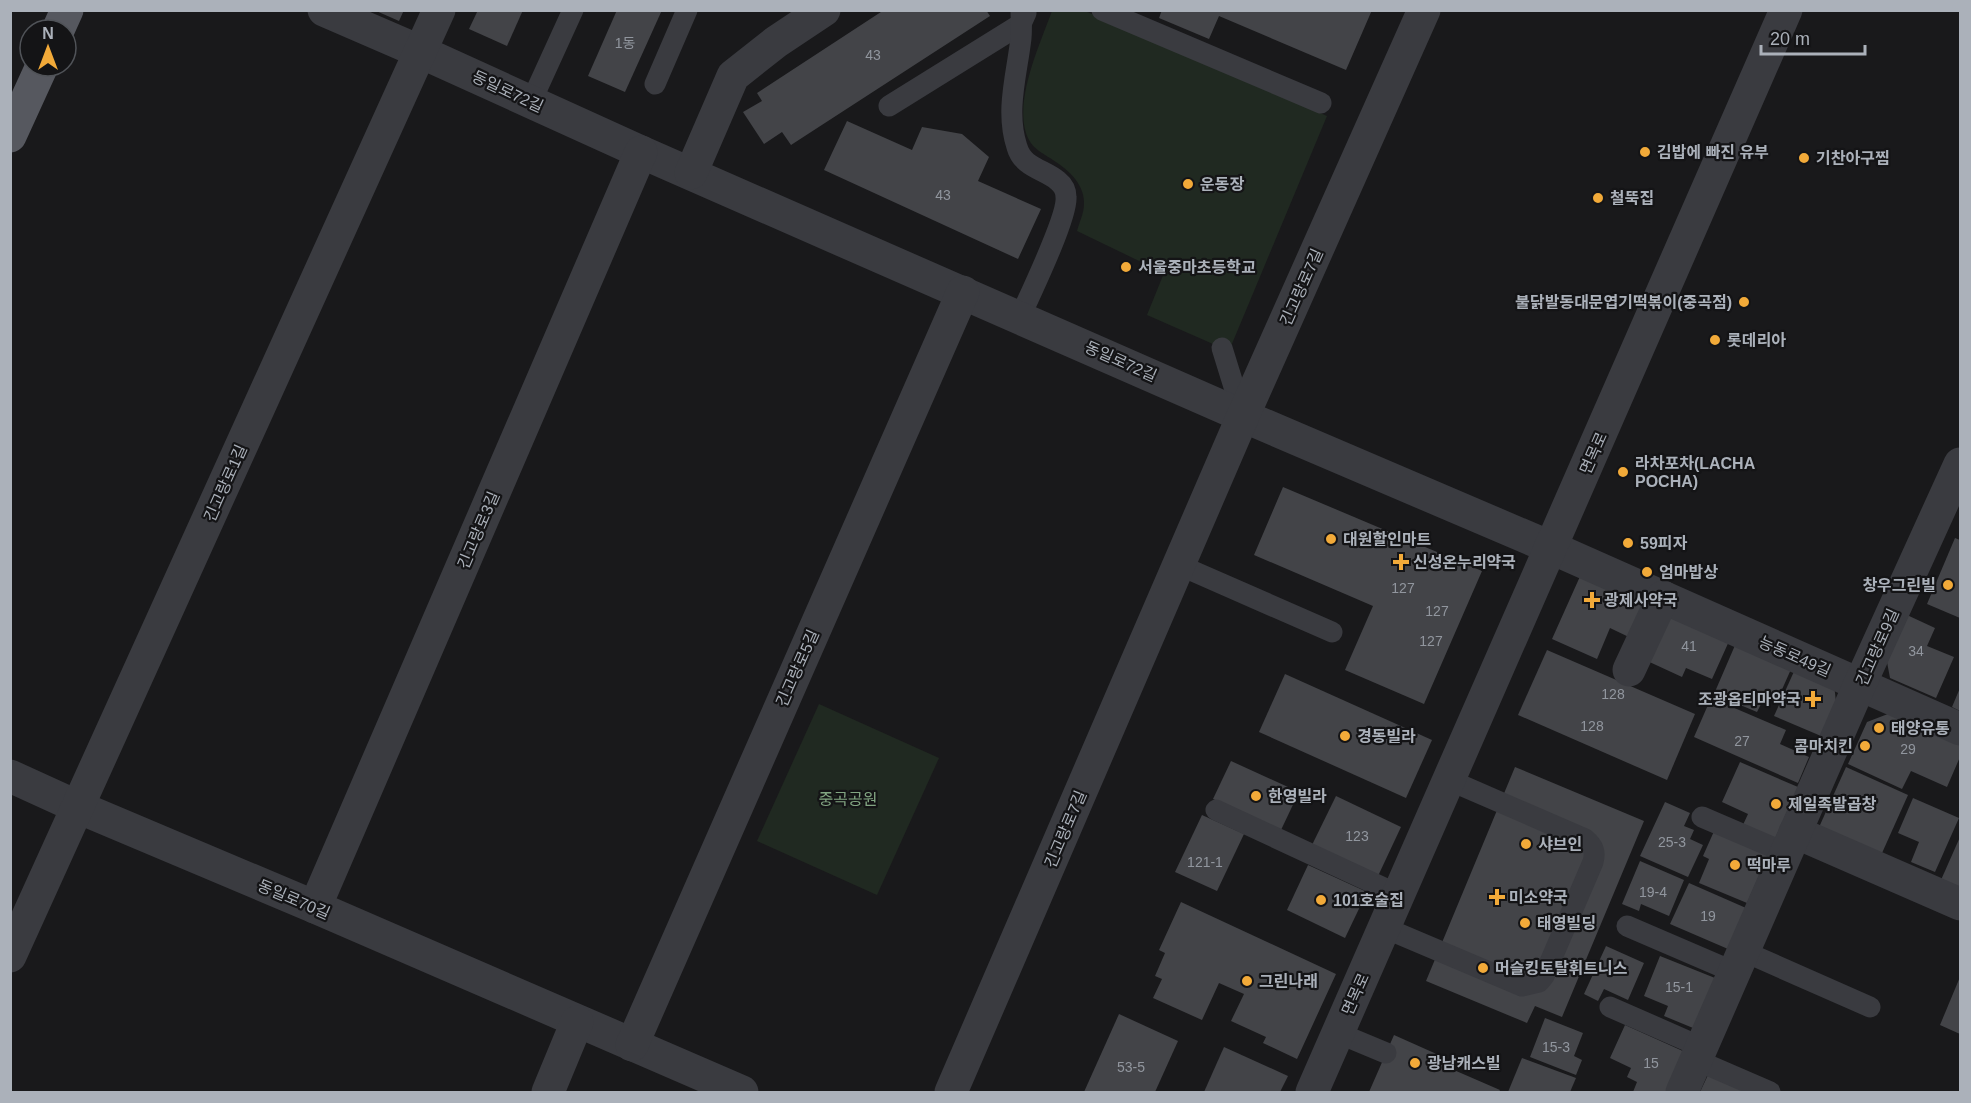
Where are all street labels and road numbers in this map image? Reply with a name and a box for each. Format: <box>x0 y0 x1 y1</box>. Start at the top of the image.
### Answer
street label: 동일로72길 <box>469 68 546 115</box>
street label: 긴고랑로7길 <box>1277 246 1326 328</box>
street label: 동일로72길 <box>1082 338 1159 385</box>
street label: 면목로 <box>1577 429 1610 477</box>
street label: 긴고랑로1길 <box>201 442 250 524</box>
street label: 긴고랑로3길 <box>455 489 502 571</box>
street label: 긴고랑로9길 <box>1853 606 1902 688</box>
street label: 긴고랑로5길 <box>773 627 822 709</box>
street label: 능동로49길 <box>1756 633 1833 680</box>
street label: 긴고랑로7길 <box>1042 788 1089 870</box>
street label: 동일로70길 <box>255 877 332 922</box>
street label: 면목로 <box>1339 970 1372 1018</box>

